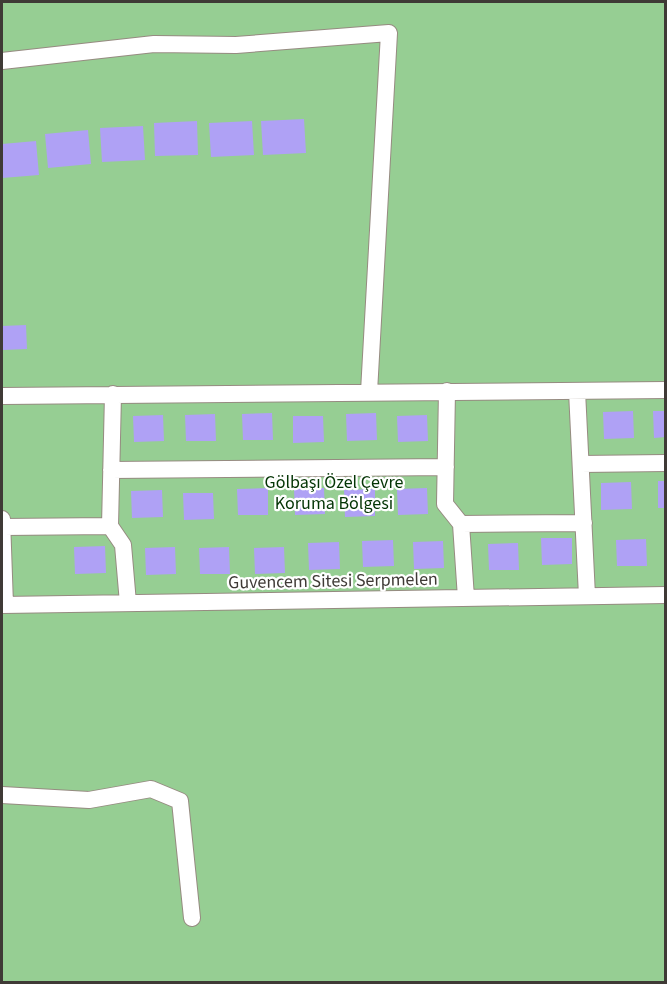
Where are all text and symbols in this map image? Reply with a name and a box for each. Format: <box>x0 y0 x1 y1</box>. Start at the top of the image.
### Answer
park label: Gölbaşı Özel Çevre Koruma Bölgesi <box>265 470 404 516</box>
street label: Guvencem Sitesi Serpmelen <box>228 567 438 595</box>

